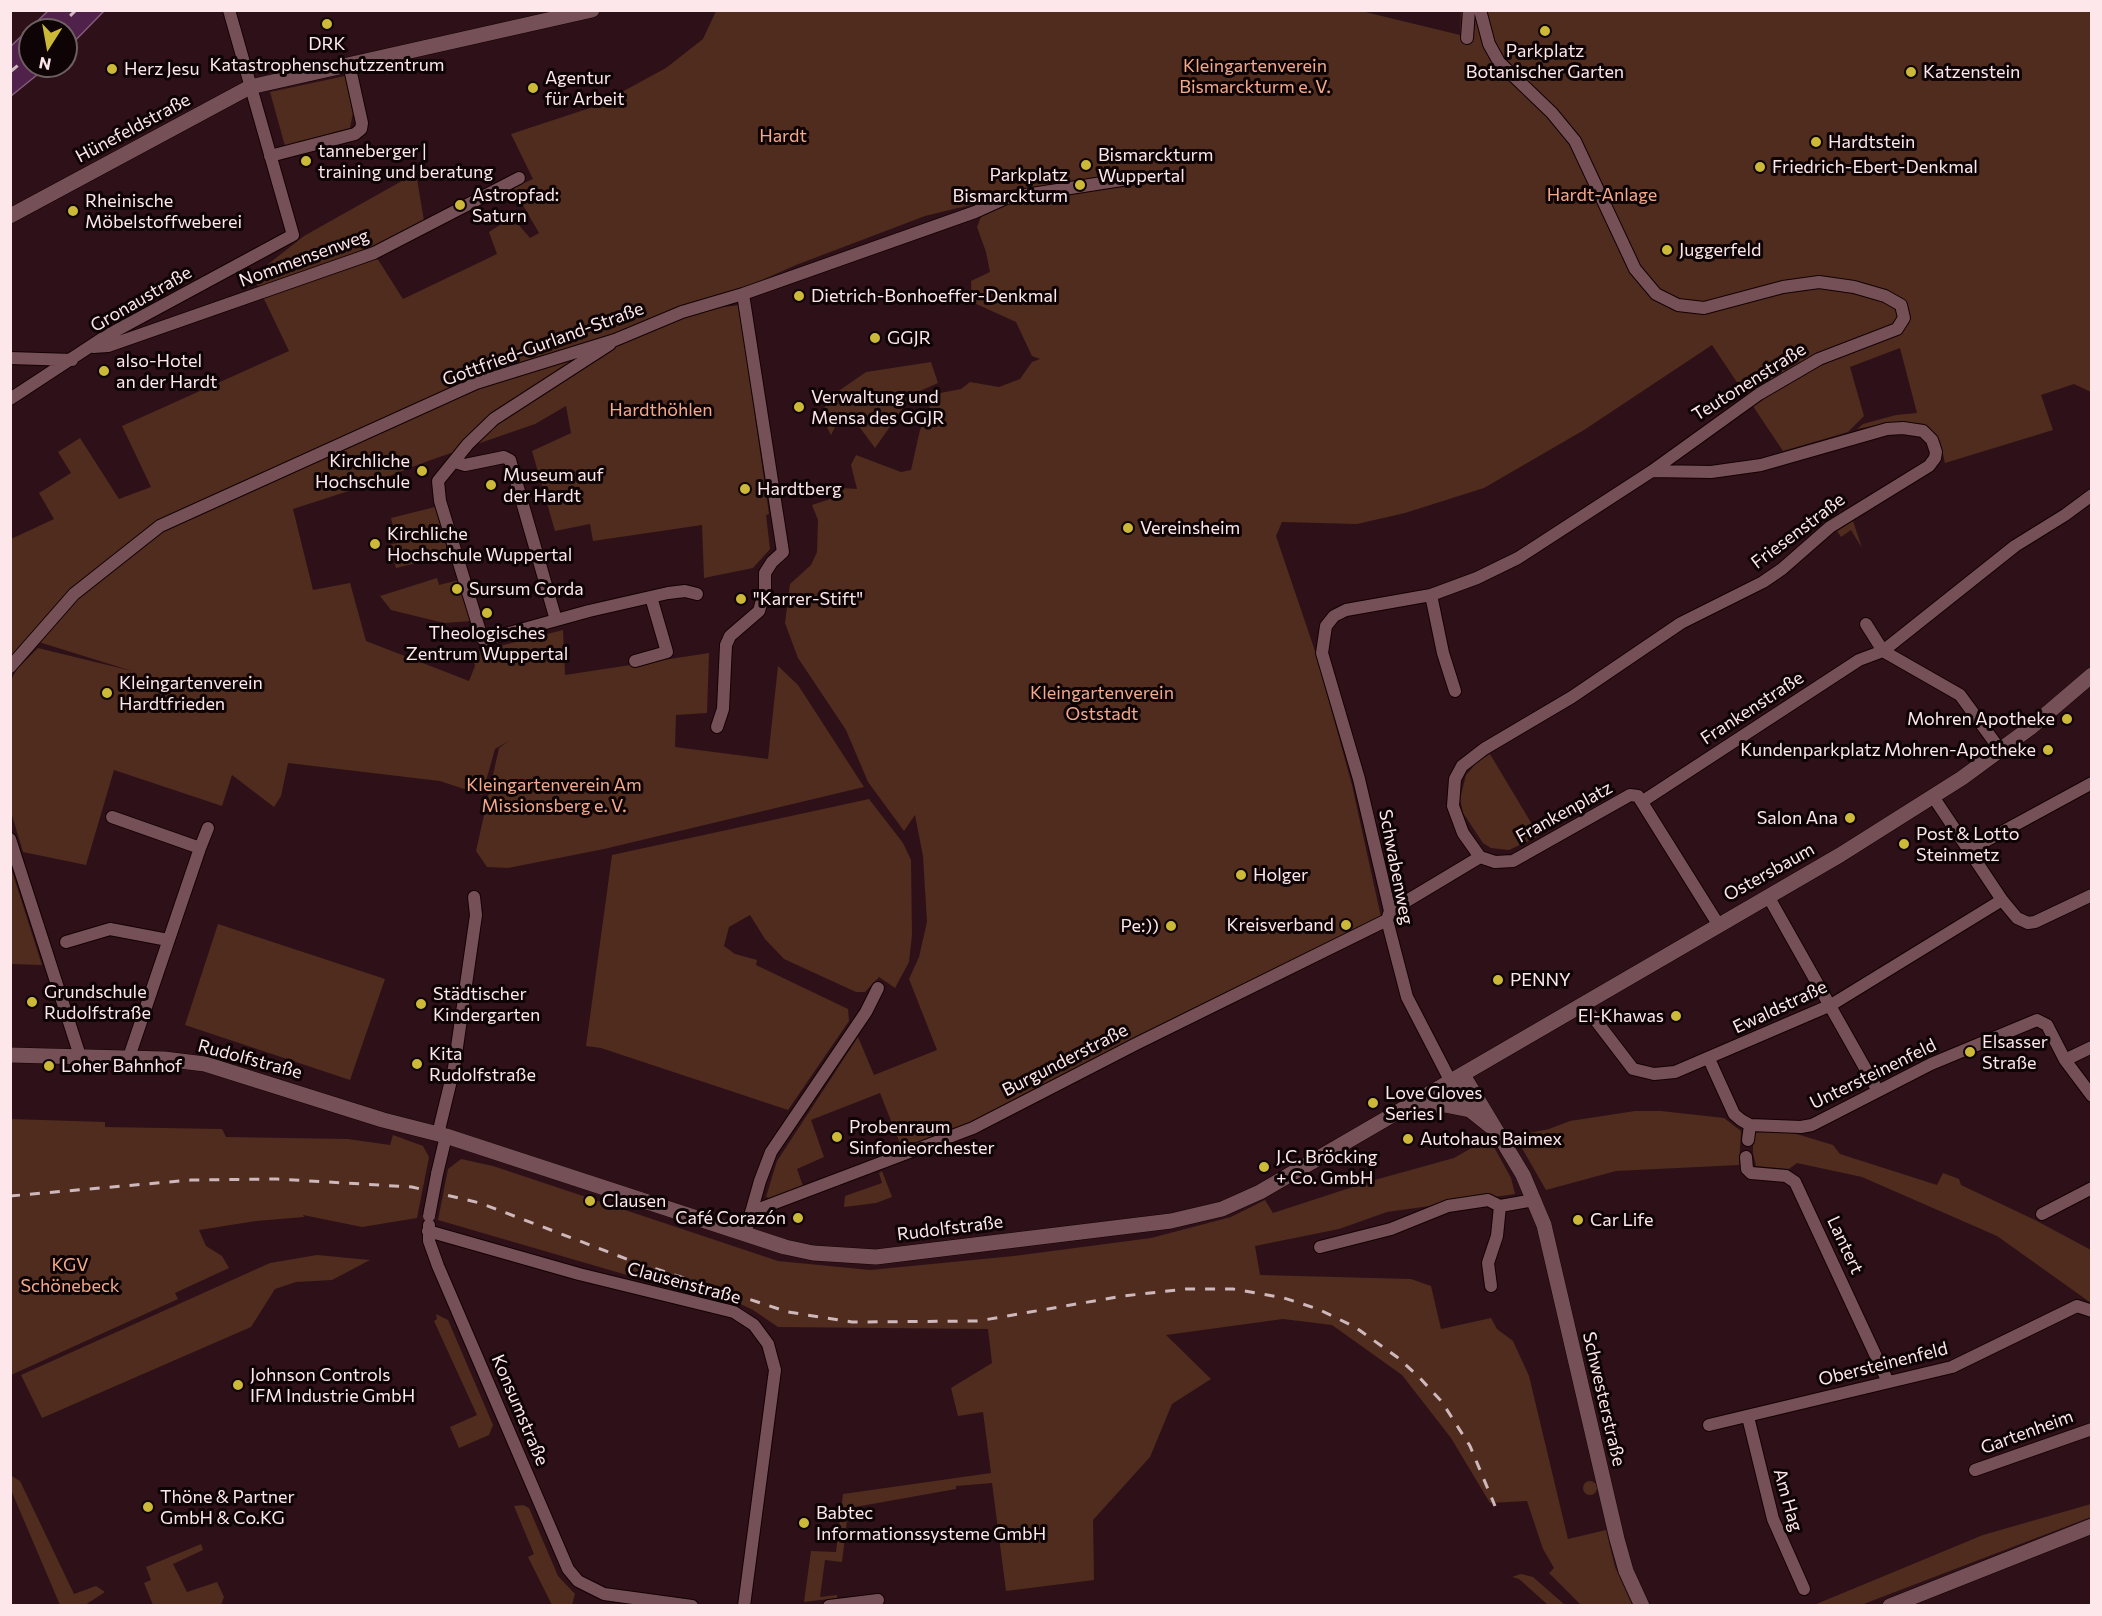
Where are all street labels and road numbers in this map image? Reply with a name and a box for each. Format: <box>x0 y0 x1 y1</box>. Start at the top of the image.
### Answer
street label: Hünefeldstraße <box>72 89 194 167</box>
street label: Nommensenweg <box>236 224 372 292</box>
street label: Gronaustraße <box>87 261 195 337</box>
street label: Gottfried-Gurland-Straße <box>440 298 646 390</box>
street label: Teutonenstraße <box>1688 338 1810 426</box>
street label: Friesenstraße <box>1747 489 1849 573</box>
street label: Frankenstraße <box>1697 667 1807 749</box>
street label: Frankenplatz <box>1512 777 1616 847</box>
street label: Schwabenweg <box>1374 808 1418 926</box>
street label: Ostersbaum <box>1720 838 1818 906</box>
street label: Ewaldstraße <box>1730 976 1830 1038</box>
street label: Burgunderstraße <box>999 1019 1131 1101</box>
street label: Untersteinenfeld <box>1806 1034 1940 1114</box>
street label: Rudolfstraße <box>196 1035 304 1083</box>
street label: Rudolfstraße <box>896 1211 1004 1245</box>
street label: Lantert <box>1822 1213 1868 1277</box>
street label: Clausenstraße <box>625 1257 743 1309</box>
street label: Schwesterstraße <box>1578 1330 1630 1468</box>
street label: Obersteinenfeld <box>1816 1337 1950 1391</box>
street label: Konsumstraße <box>487 1351 553 1469</box>
street label: Gartenheim <box>1978 1405 2076 1459</box>
street label: Am Hag <box>1769 1466 1807 1534</box>

